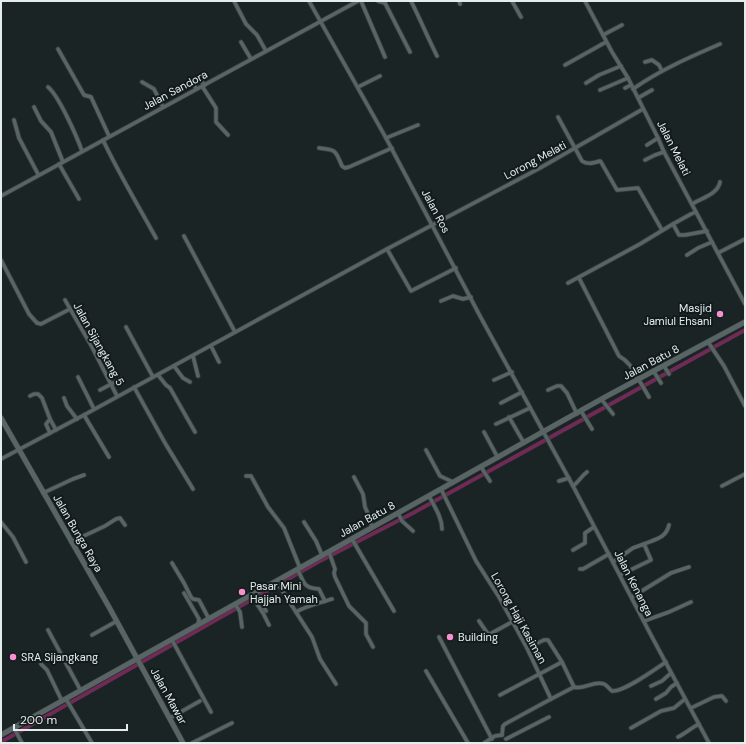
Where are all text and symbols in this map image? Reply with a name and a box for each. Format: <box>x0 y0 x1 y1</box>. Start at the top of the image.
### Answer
street label: Jalan Sandora <box>140 67 210 113</box>
street label: Jalan Melati <box>654 118 694 178</box>
street label: Lorong Melati <box>501 138 569 182</box>
street label: Jalan Ros <box>419 187 453 235</box>
street label: Jalan Sijangkang 5 <box>70 300 128 388</box>
place label: Masjid Jamiul Ehsani <box>643 301 712 328</box>
marker: Masjid Jamiul Ehsani <box>715 309 725 319</box>
street label: Jalan Batu 8 <box>620 341 682 383</box>
street label: Jalan Bunga Raya <box>50 492 106 574</box>
street label: Jalan Batu 8 <box>337 498 397 540</box>
street label: Jalan Kenanga <box>611 548 657 618</box>
street label: Lorong Haji Kasiman <box>488 570 550 666</box>
place label: Pasar Mini Hajjah Yamah <box>250 579 318 606</box>
marker: Pasar Mini Hajjah Yamah <box>237 587 247 597</box>
place label: Building <box>458 630 498 644</box>
marker: Building <box>445 632 455 642</box>
place label: SRA Sijangkang <box>21 650 98 664</box>
marker: SRA Sijangkang <box>8 652 18 662</box>
street label: Jalan Mawar <box>148 665 190 727</box>
scale bar <box>14 706 127 732</box>
text: 200 m <box>20 712 57 728</box>

